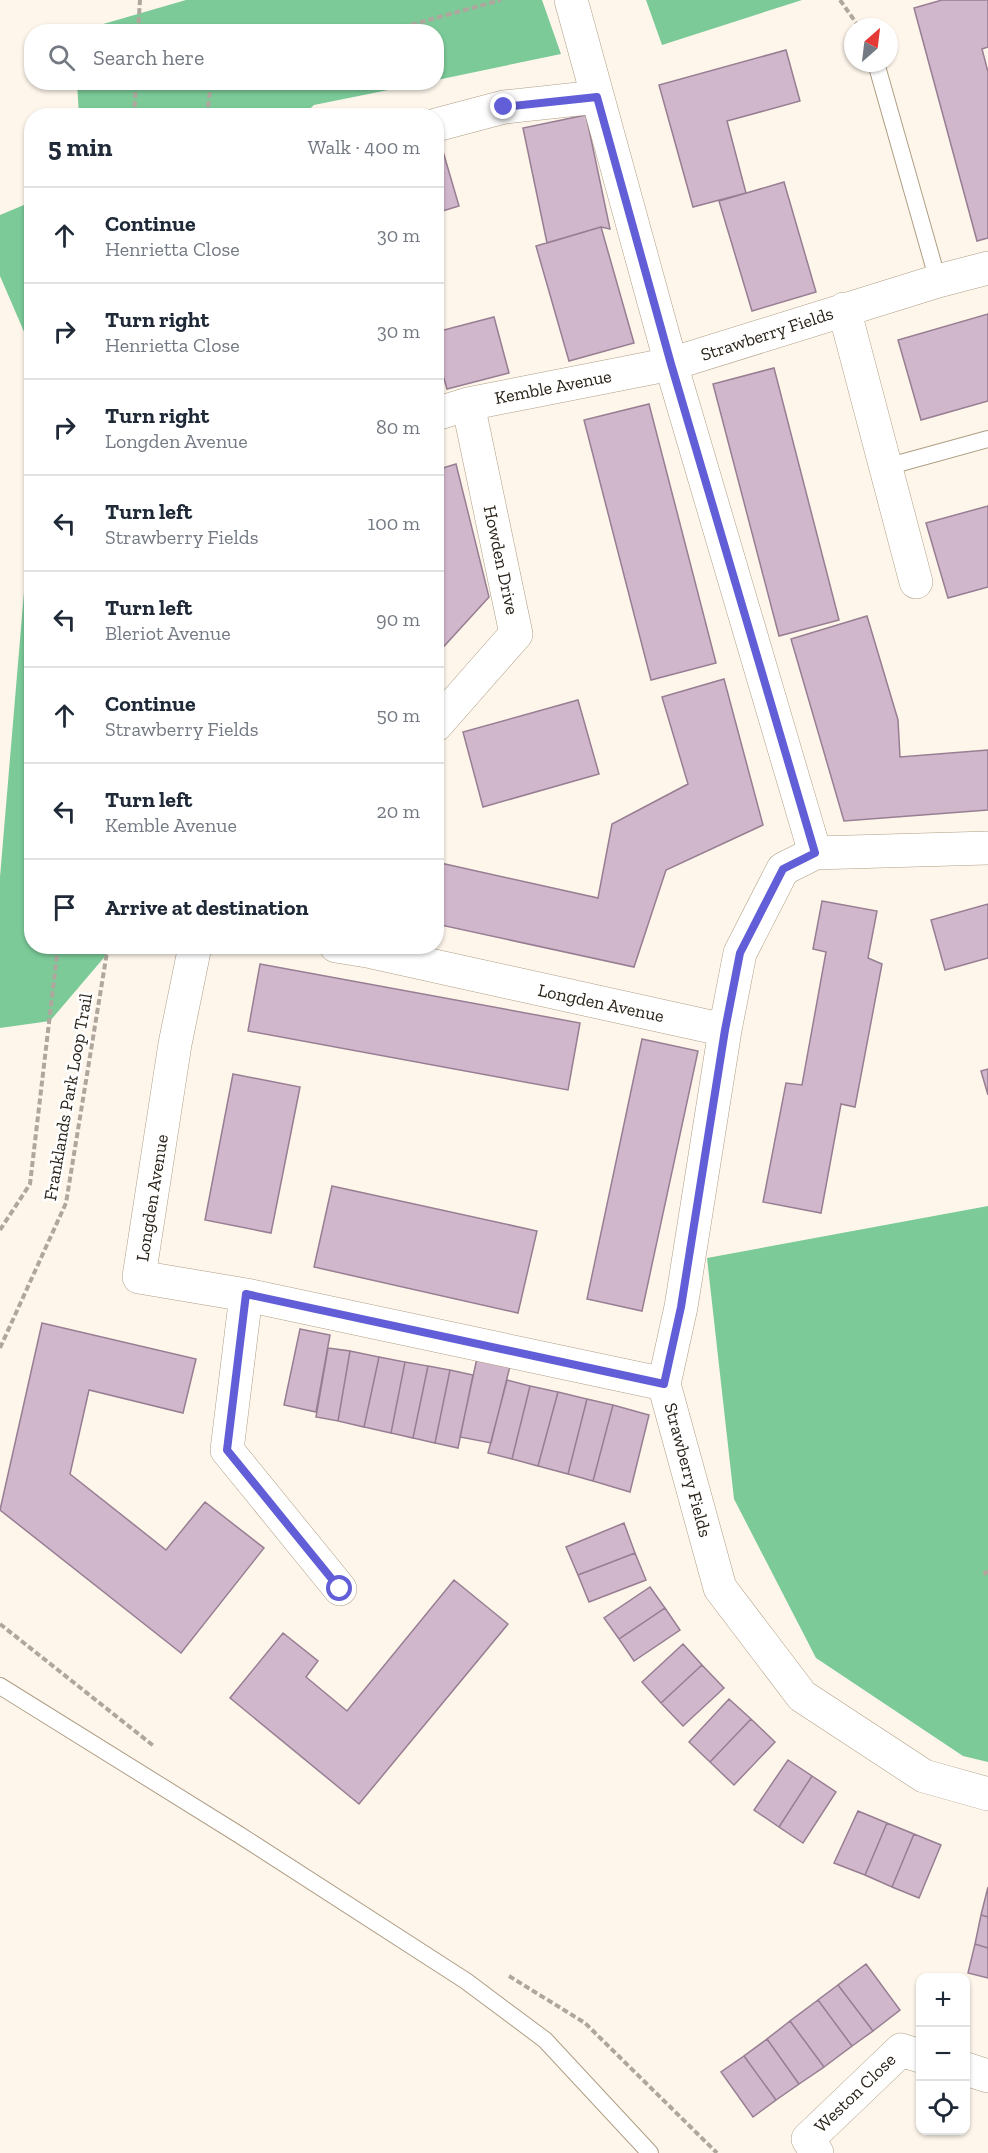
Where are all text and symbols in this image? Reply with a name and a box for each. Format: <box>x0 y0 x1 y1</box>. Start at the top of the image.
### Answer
north arrow <box>844 18 898 72</box>
search box <box>24 24 444 90</box>
icon: search <box>45 41 78 74</box>
text: Search here <box>93 44 204 71</box>
route end <box>490 93 516 119</box>
text: 5 min <box>48 131 112 163</box>
text: Walk · 400 m <box>308 135 420 159</box>
text: Continue <box>105 210 196 237</box>
icon: ahead <box>48 219 81 252</box>
text: 30 m <box>377 223 420 247</box>
text: Henrietta Close <box>105 237 240 261</box>
street label: Strawberry Fields <box>698 302 836 366</box>
text: Turn right <box>105 306 209 333</box>
icon: right <box>48 315 81 348</box>
text: 30 m <box>377 319 420 343</box>
text: Henrietta Close <box>105 333 240 357</box>
street label: Kemble Avenue <box>493 365 613 409</box>
text: Turn right <box>105 402 209 429</box>
icon: right <box>48 411 81 444</box>
text: 80 m <box>376 415 420 439</box>
text: Longden Avenue <box>105 429 248 453</box>
text: Turn left <box>105 498 192 525</box>
street label: Howden Drive <box>479 503 523 617</box>
icon: left <box>48 507 81 540</box>
text: 100 m <box>367 511 420 535</box>
text: Strawberry Fields <box>105 525 258 549</box>
text: Turn left <box>105 594 192 621</box>
icon: left <box>48 603 81 636</box>
text: 90 m <box>376 607 420 631</box>
text: Bleriot Avenue <box>105 621 231 645</box>
text: Continue <box>105 690 196 717</box>
icon: ahead <box>48 699 81 732</box>
text: 50 m <box>376 703 420 727</box>
text: Strawberry Fields <box>105 717 258 741</box>
text: Turn left <box>105 786 192 813</box>
icon: left <box>48 795 81 828</box>
text: 20 m <box>376 799 420 823</box>
text: Kemble Avenue <box>105 813 237 837</box>
icon: arrive <box>48 891 81 924</box>
text: Arrive at destination <box>105 894 308 921</box>
street label: Longden Avenue <box>536 979 666 1027</box>
street label: Franklands Park Loop Trail <box>39 991 97 1202</box>
street label: Longden Avenue <box>131 1133 173 1263</box>
street label: Strawberry Fields <box>660 1400 717 1540</box>
route start <box>326 1575 352 1601</box>
map controls <box>916 1973 970 2135</box>
button: + <box>916 1973 970 2027</box>
button: − <box>916 2027 970 2081</box>
street label: Weston Close <box>810 2049 900 2137</box>
button: locate <box>916 2081 970 2135</box>

